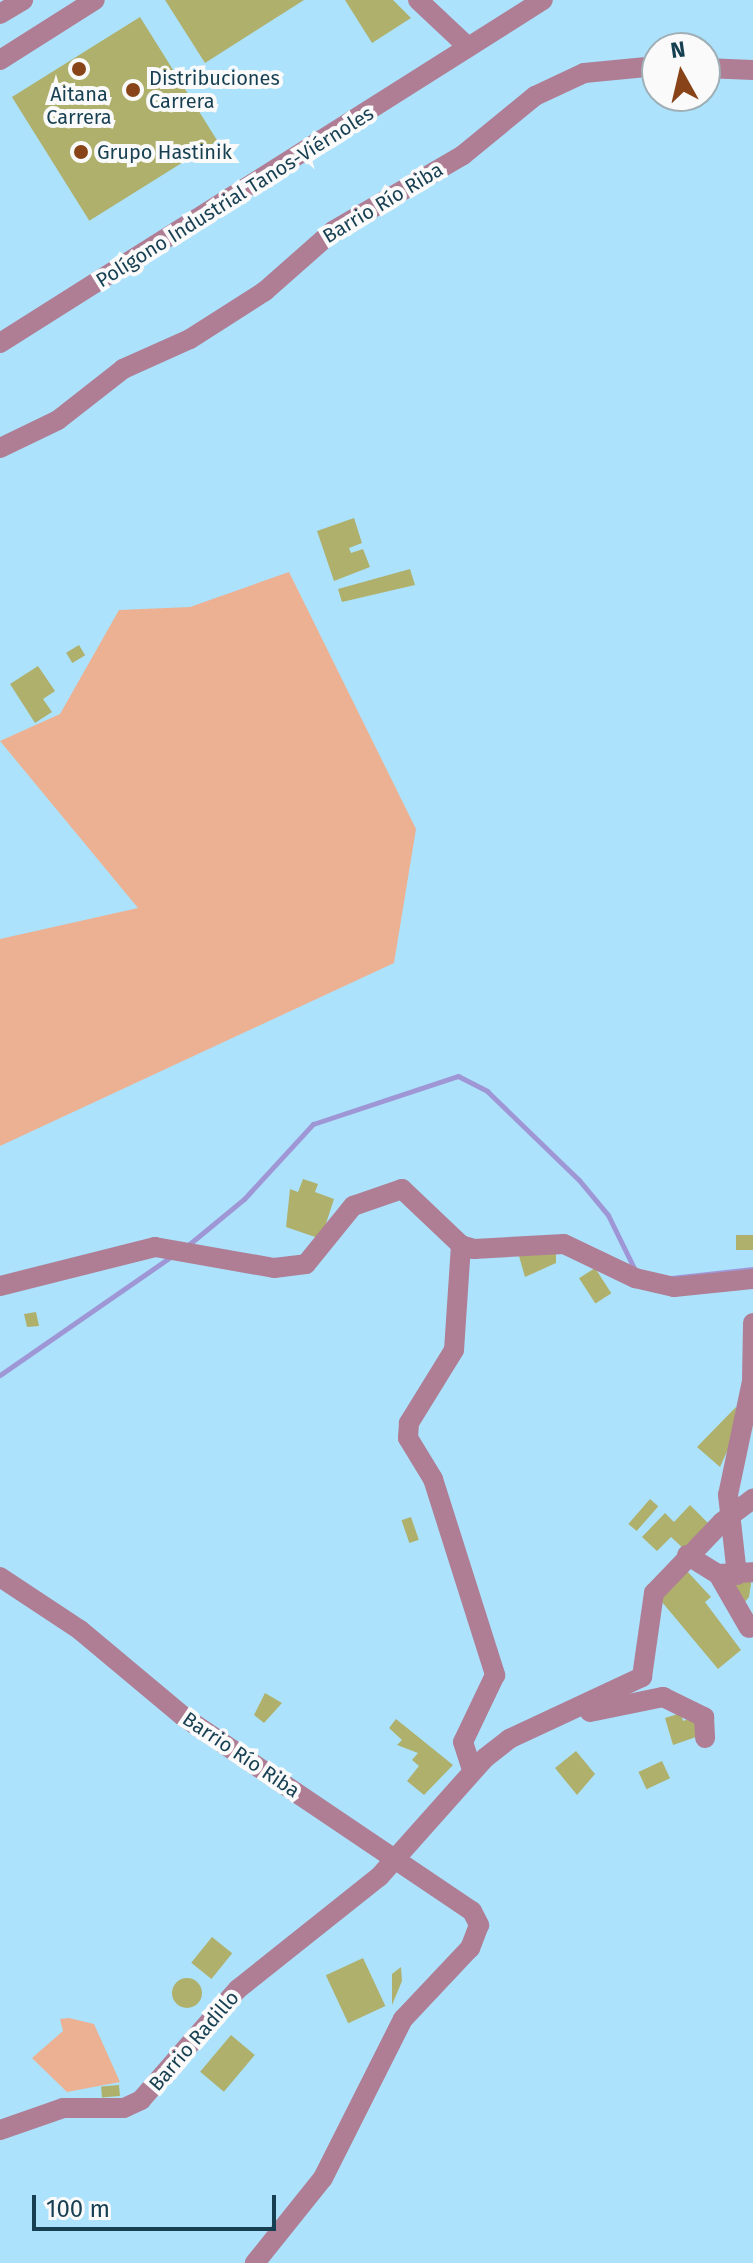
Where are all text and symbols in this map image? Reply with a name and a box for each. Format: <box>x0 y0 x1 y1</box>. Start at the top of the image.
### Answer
north arrow <box>641 32 721 112</box>
text: N <box>669 35 687 64</box>
marker: Aitana Carrera <box>70 60 88 78</box>
place label: Distribuciones Carrera <box>149 66 280 113</box>
marker: Distribuciones Carrera <box>124 81 142 99</box>
place label: Aitana Carrera <box>46 82 112 129</box>
street label: Polígono Industrial Tanos-Viérnoles <box>92 101 378 293</box>
place label: Grupo Hastinik <box>97 140 232 164</box>
marker: Grupo Hastinik <box>72 143 90 161</box>
street label: Barrio Río Riba <box>318 158 448 248</box>
street label: Barrio Río Riba <box>178 1707 304 1803</box>
street label: Barrio Radillo <box>144 1986 244 2096</box>
scale bar <box>36 2179 280 2229</box>
text: 100 m <box>46 2195 110 2223</box>

